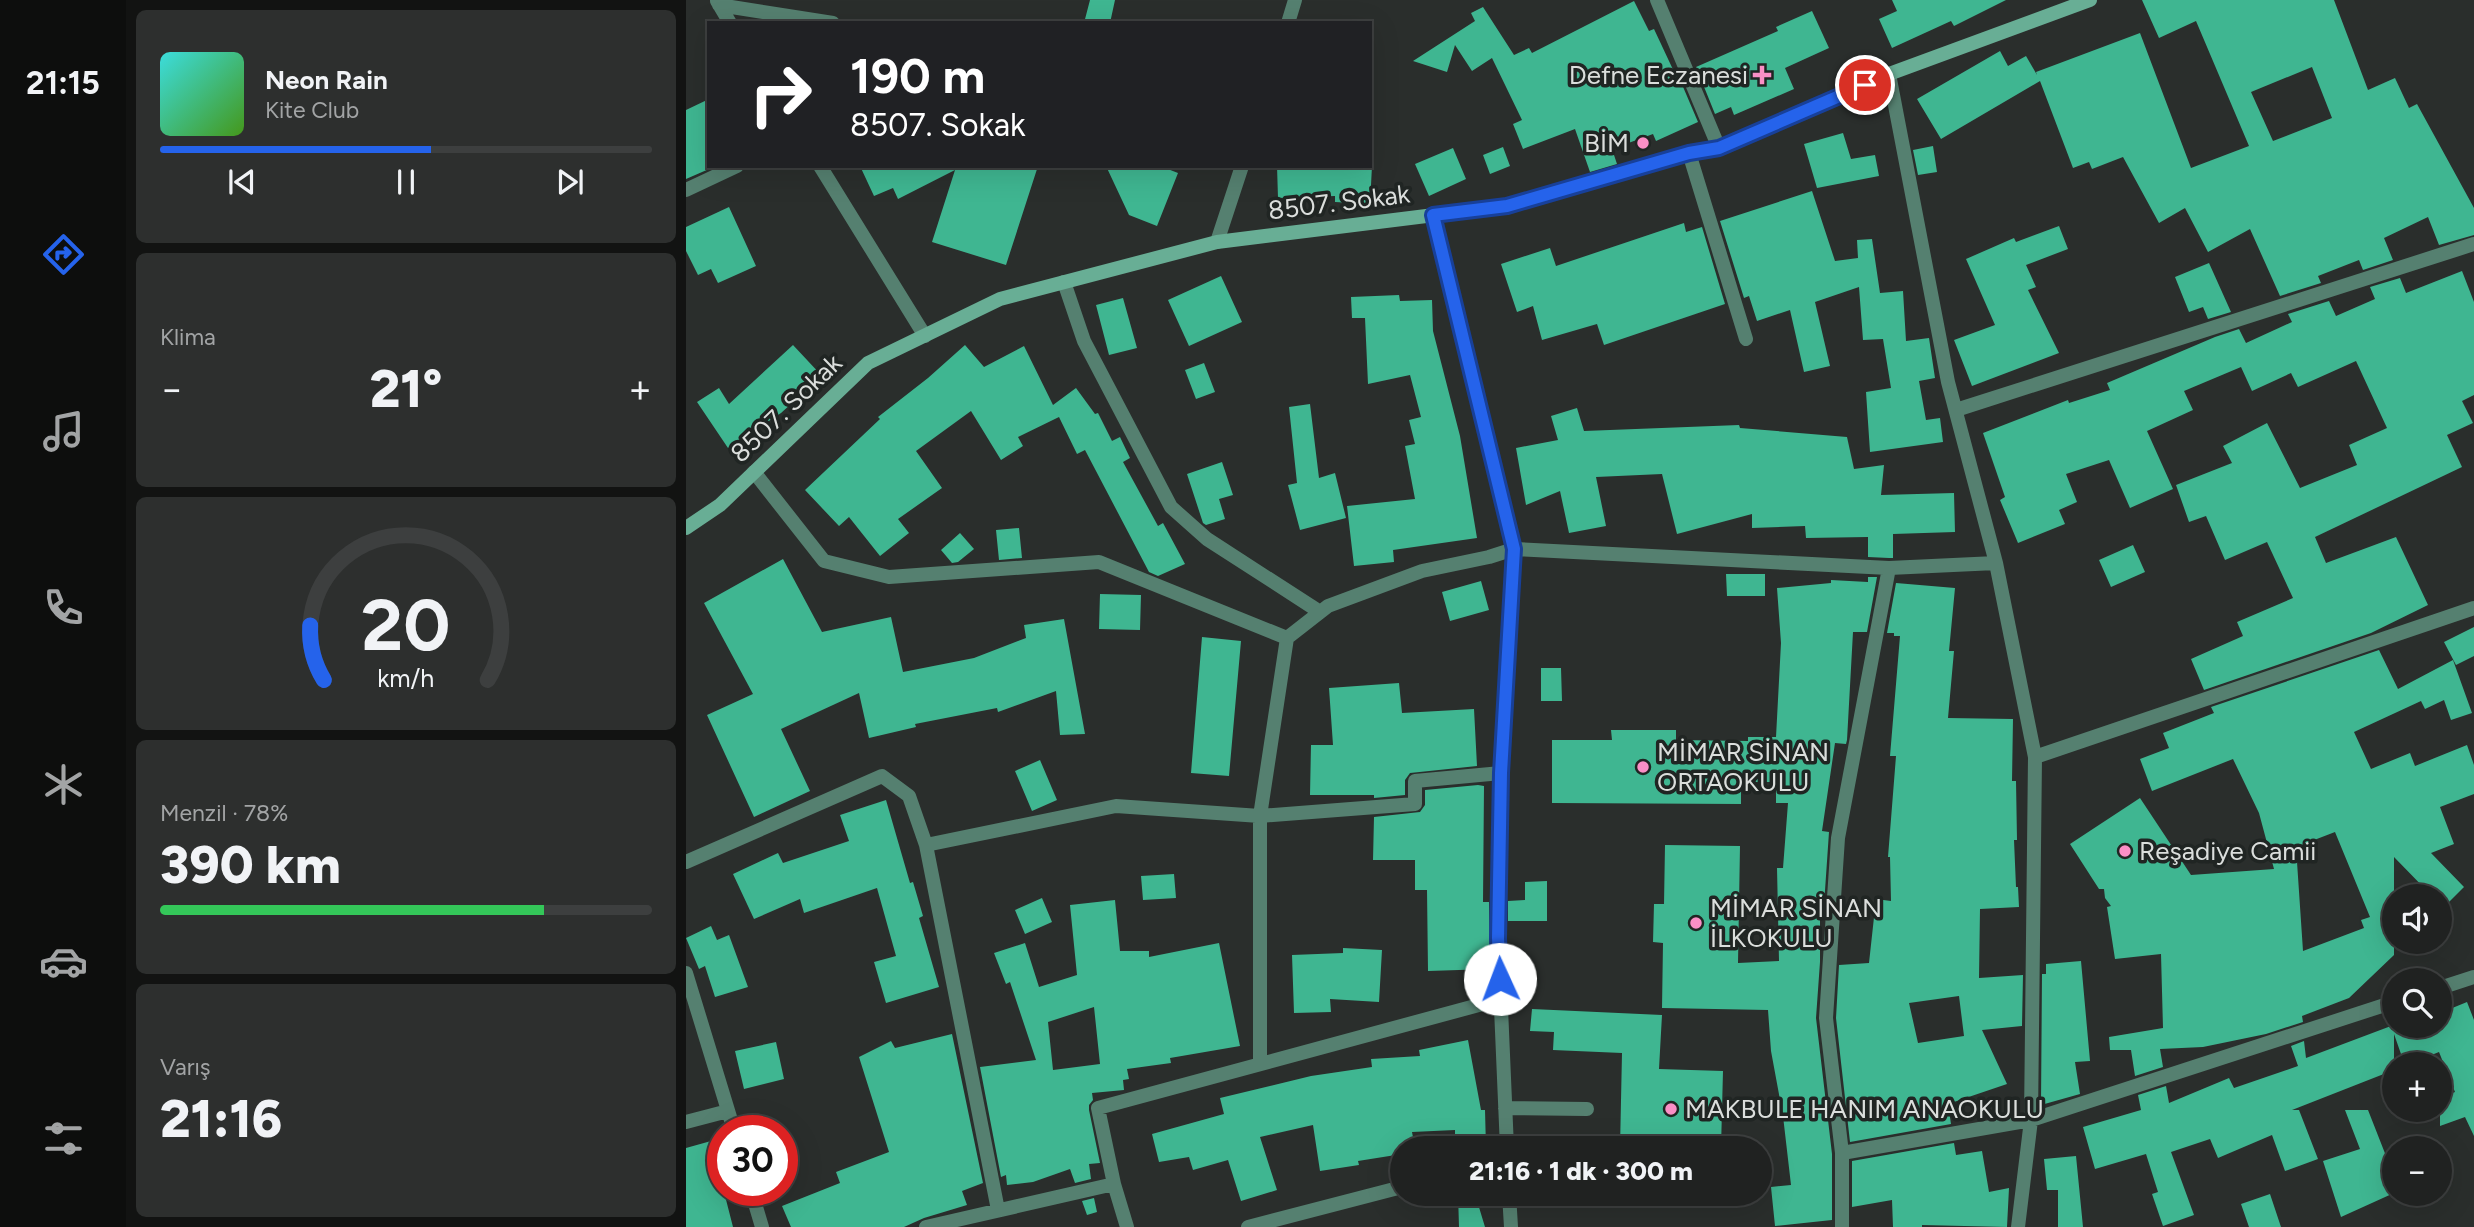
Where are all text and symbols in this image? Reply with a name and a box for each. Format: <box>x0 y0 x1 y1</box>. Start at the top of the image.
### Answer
text: 190 m <box>850 46 985 105</box>
icon: right <box>735 49 826 140</box>
pin <box>1835 55 1895 115</box>
place label: Defne Eczanesi <box>1569 59 1748 91</box>
text: 21:15 <box>26 64 100 102</box>
text: Neon Rain <box>265 64 388 96</box>
icon: arrive <box>1846 66 1884 104</box>
marker: Defne Eczanesi <box>1754 67 1770 83</box>
text: Kite Club <box>265 96 359 124</box>
text: 8507. Sokak <box>850 106 1026 144</box>
place label: BİM <box>1584 127 1629 159</box>
marker: BİM <box>1635 135 1651 151</box>
icon: previous <box>223 163 261 201</box>
icon: pause <box>387 163 425 201</box>
icon: next <box>551 163 589 201</box>
street label: 8507. Sokak <box>1266 177 1412 227</box>
icon: directions <box>39 230 88 279</box>
text: Klima <box>160 323 216 351</box>
street label: 8507. Sokak <box>724 347 849 469</box>
text: 21° <box>370 358 442 420</box>
text: − <box>160 366 184 412</box>
text: + <box>628 366 652 412</box>
icon: music <box>39 407 88 456</box>
text: 20 <box>361 581 451 668</box>
icon: phone <box>39 583 88 632</box>
text: km/h <box>377 662 435 692</box>
place label: MİMAR SİNAN ORTAOKULU <box>1657 736 1829 798</box>
marker: MİMAR SİNAN ORTAOKULU <box>1635 759 1651 775</box>
icon: climate <box>39 760 88 809</box>
text: Menzil · 78% <box>160 799 288 827</box>
text: 390 km <box>160 834 341 896</box>
place label: Reşadiye Camii <box>2139 835 2316 867</box>
marker: Reşadiye Camii <box>2117 843 2133 859</box>
map controls <box>2382 884 2452 1206</box>
button: sound <box>2382 884 2452 954</box>
place label: MİMAR SİNAN İLKOKULU <box>1710 892 1882 954</box>
marker: MİMAR SİNAN İLKOKULU <box>1688 915 1704 931</box>
icon: car <box>39 937 88 986</box>
position arrow <box>1463 942 1537 1016</box>
button: search <box>2382 968 2452 1038</box>
button: + <box>2382 1052 2452 1122</box>
text: Varış <box>160 1053 211 1081</box>
text: 21:16 <box>160 1088 282 1150</box>
place label: MAKBULE HANIM ANAOKULU <box>1685 1093 2044 1125</box>
marker: MAKBULE HANIM ANAOKULU <box>1663 1101 1679 1117</box>
icon: filters <box>39 1114 88 1163</box>
speed limit sign: 30 <box>707 1115 798 1206</box>
button: − <box>2382 1136 2452 1206</box>
text: 21:16 · 1 dk · 300 m <box>1469 1155 1693 1187</box>

